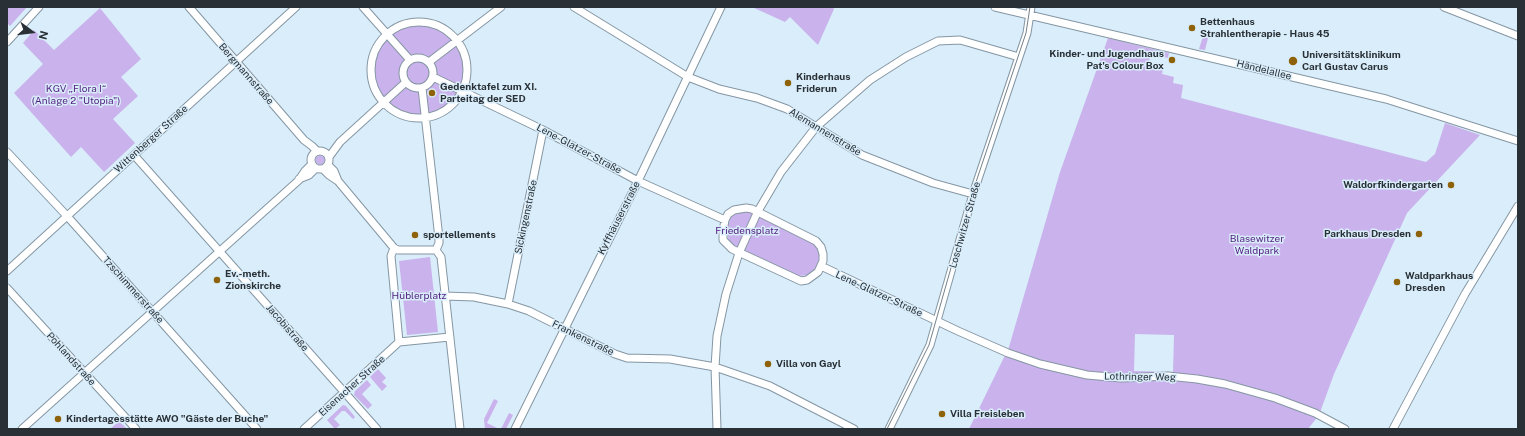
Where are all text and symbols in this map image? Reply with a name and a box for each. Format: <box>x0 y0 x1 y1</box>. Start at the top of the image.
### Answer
north arrow <box>12 12 52 52</box>
place label: Bettenhaus Strahlentherapie - Haus 45 <box>1200 16 1330 40</box>
marker: Bettenhaus Strahlentherapie - Haus 45 <box>1187 23 1197 33</box>
text: N <box>37 29 51 41</box>
street label: Bergmannstraße <box>216 41 276 107</box>
place label: Kinder- und Jugendhaus Pat's Colour Box <box>1049 48 1164 72</box>
place label: Universitätsklinikum Carl Gustav Carus <box>1302 49 1401 72</box>
marker: Kinder- und Jugendhaus Pat's Colour Box <box>1167 55 1177 65</box>
marker: Universitätsklinikum Carl Gustav Carus <box>1287 55 1299 67</box>
street label: Händelallee <box>1235 57 1293 83</box>
place label: Kinderhaus Friderun <box>796 71 851 94</box>
marker: Kinderhaus Friderun <box>783 78 793 88</box>
place label: Gedenktafel zum XI. Parteitag der SED <box>440 81 537 104</box>
park label: KGV „Flora I“ (Anlage 2 "Utopia") <box>32 83 120 106</box>
marker: Gedenktafel zum XI. Parteitag der SED <box>427 88 437 98</box>
street label: Wittenberger Straße <box>112 103 190 175</box>
street label: Alemannenstraße <box>787 106 863 158</box>
street label: Lene-Glatzer-Straße <box>534 121 624 177</box>
street label: Sickingenstraße <box>512 179 540 255</box>
street label: Kyffhäuserstraße <box>595 179 643 257</box>
place label: Waldorfkindergarten <box>1343 179 1443 191</box>
street label: Loschwitzer Straße <box>947 180 983 270</box>
marker: Waldorfkindergarten <box>1446 180 1456 190</box>
park label: Friedensplatz <box>715 225 779 237</box>
place label: Parkhaus Dresden <box>1324 228 1411 240</box>
place label: sportellements <box>423 229 496 241</box>
marker: Parkhaus Dresden <box>1414 229 1424 239</box>
marker: sportellements <box>410 230 420 240</box>
park label: Blasewitzer Waldpark <box>1230 233 1284 256</box>
street label: Tzschimmerstraße <box>100 254 166 326</box>
place label: Ev.-meth. Zionskirche <box>225 268 281 292</box>
street label: Lene-Glatzer-Straße <box>834 269 924 319</box>
place label: Waldparkhaus Dresden <box>1405 270 1473 294</box>
marker: Ev.-meth. Zionskirche <box>212 275 222 285</box>
marker: Waldparkhaus Dresden <box>1392 277 1402 287</box>
park label: Hüblerplatz <box>392 290 446 302</box>
street label: Jacobistraße <box>263 302 311 354</box>
street label: Frankenstraße <box>550 318 616 358</box>
street label: Pohlandstraße <box>44 330 98 388</box>
street label: Eisenacher Straße <box>316 353 388 419</box>
place label: Villa von Gayl <box>776 358 841 370</box>
marker: Villa von Gayl <box>763 359 773 369</box>
street label: Lothringer Weg <box>1104 370 1176 384</box>
place label: Villa Freisleben <box>950 408 1025 420</box>
marker: Villa Freisleben <box>937 409 947 419</box>
place label: Kindertagesstätte AWO "Gäste der Buche" <box>66 413 268 425</box>
marker: Kindertagesstätte AWO "Gäste der Buche" <box>53 414 63 424</box>

